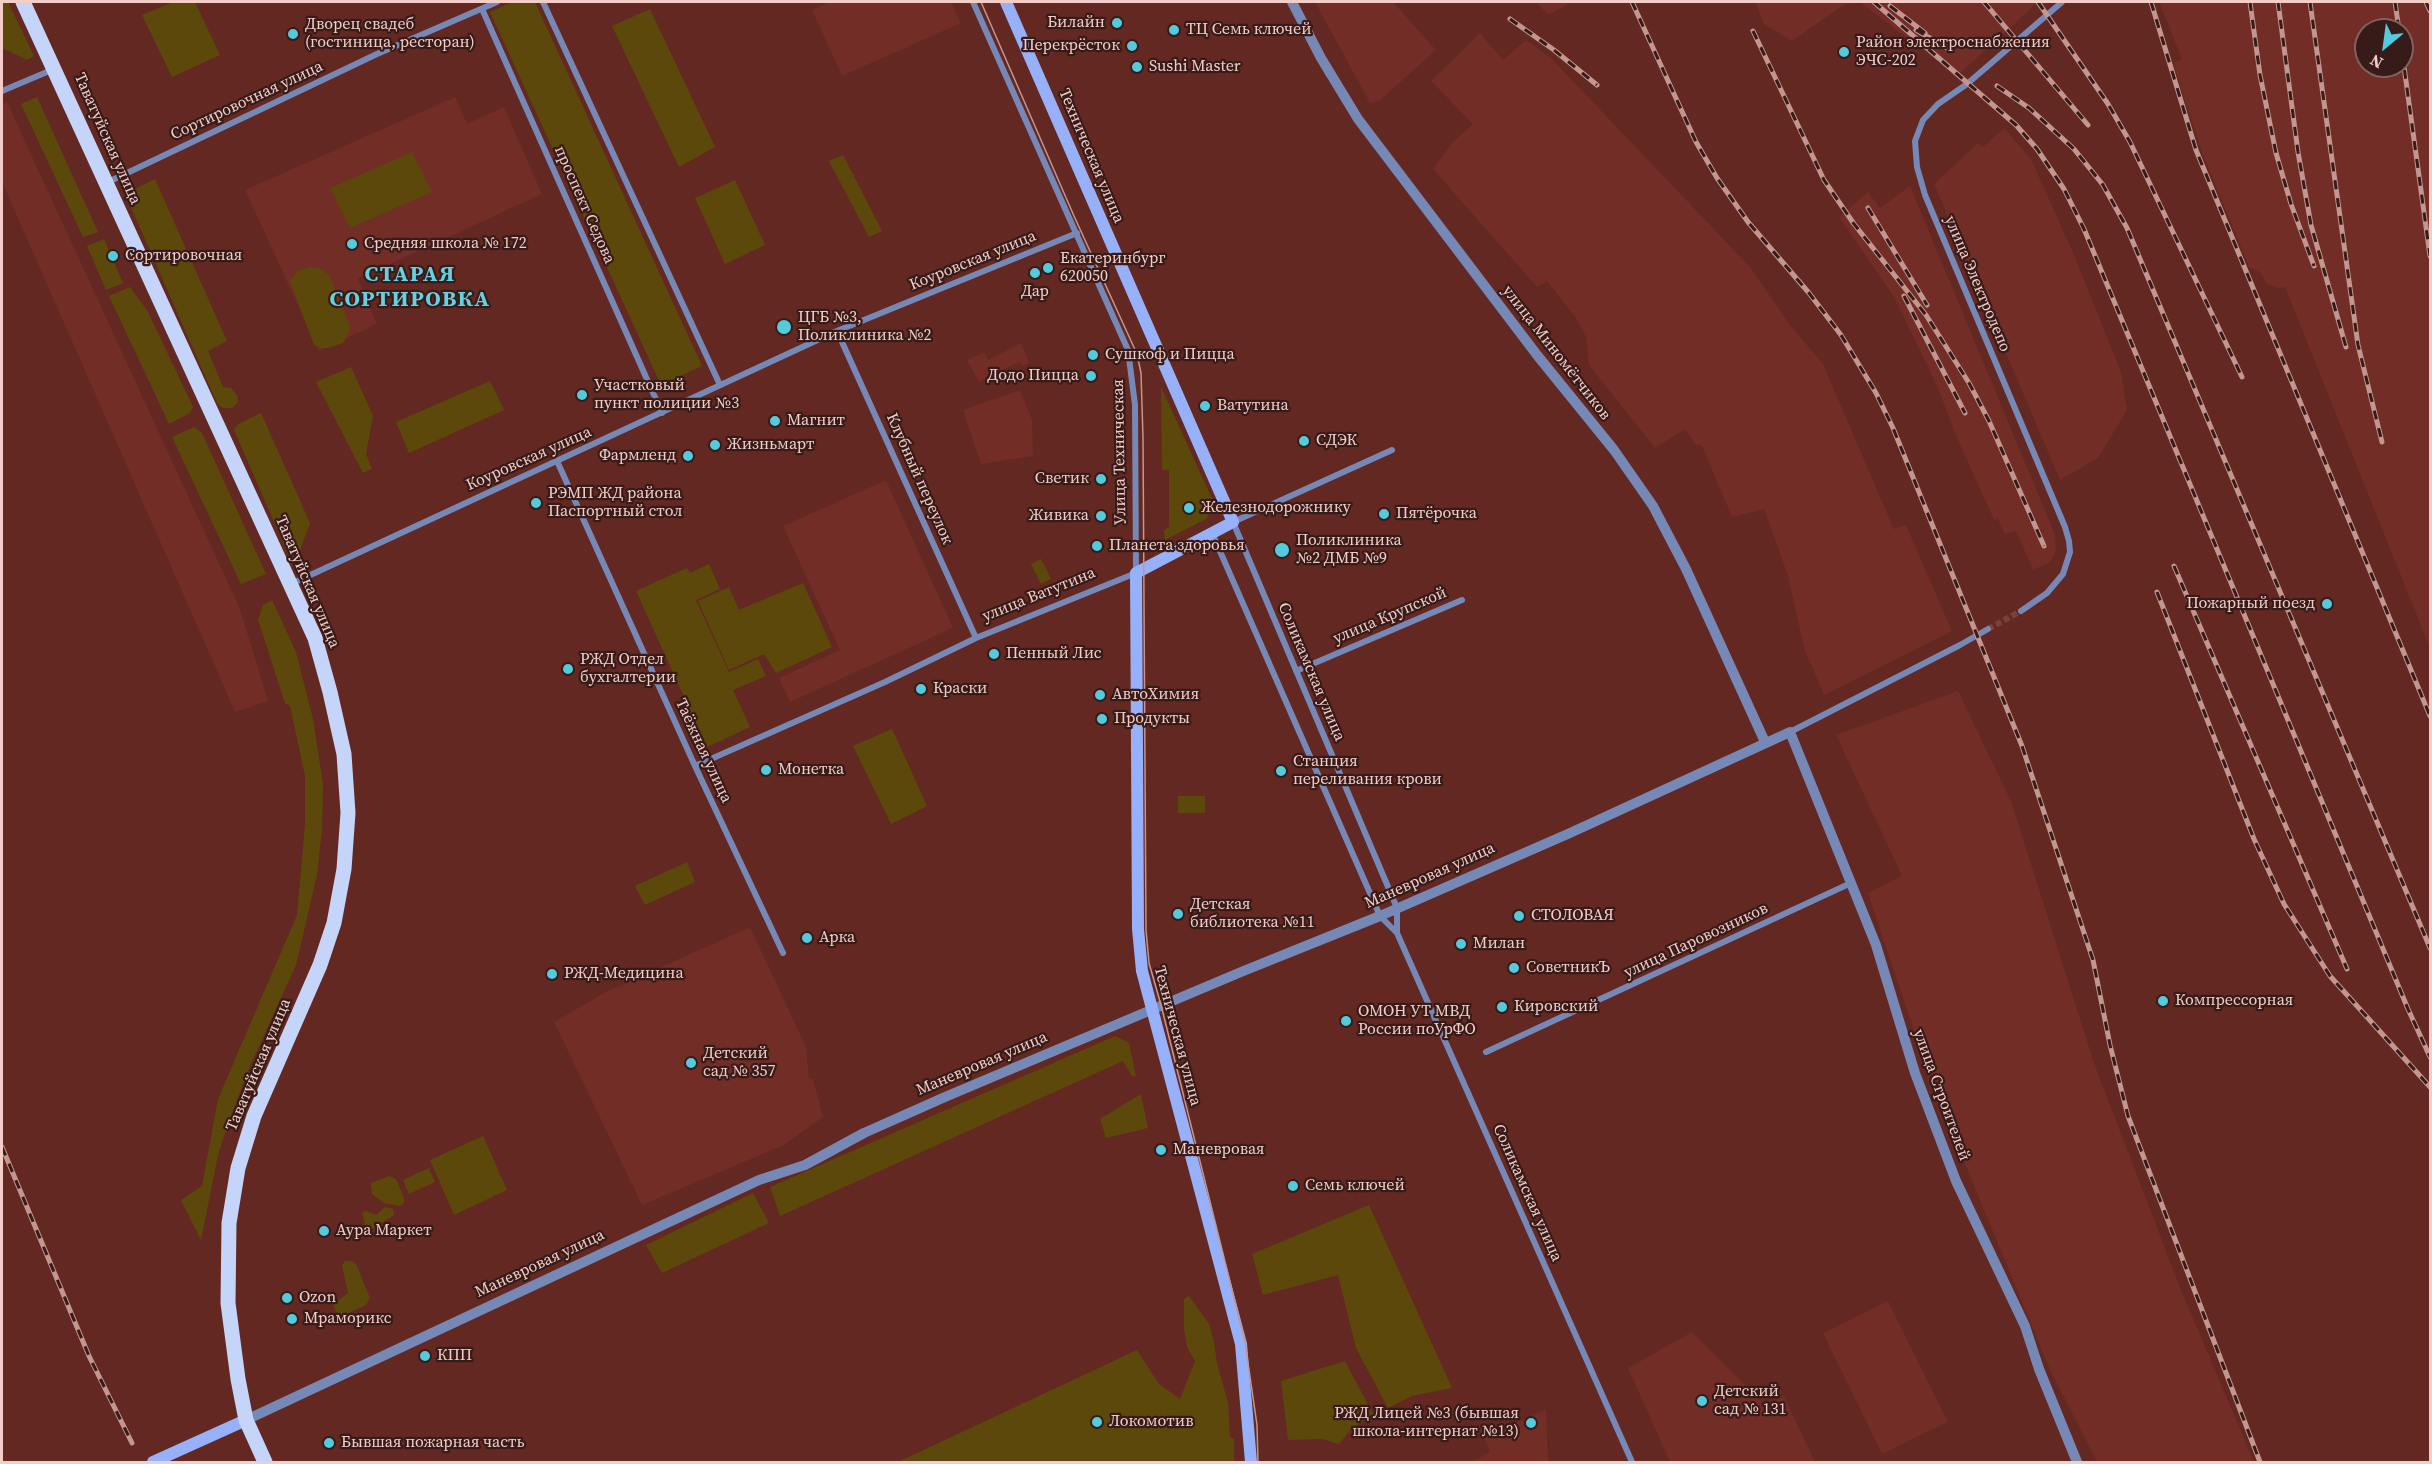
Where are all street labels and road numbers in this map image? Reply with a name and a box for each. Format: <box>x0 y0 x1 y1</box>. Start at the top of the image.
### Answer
street label: Сортировочная улица <box>168 57 326 145</box>
street label: Таватуйская улица <box>69 70 145 208</box>
street label: Техническая улица <box>1054 86 1128 226</box>
street label: проспект Седова <box>549 143 619 267</box>
street label: улица Электродепо <box>1940 213 2014 355</box>
street label: Коуровская улица <box>907 227 1039 295</box>
street label: улица Миномётчиков <box>1498 282 1614 424</box>
street label: Улица Техническая <box>1109 379 1131 525</box>
street label: Клубный переулок <box>881 410 957 548</box>
street label: Коуровская улица <box>463 423 595 495</box>
street label: Таватуйская улица <box>270 513 344 651</box>
street label: улица Ватутина <box>980 564 1098 626</box>
street label: улица Крупской <box>1330 583 1450 649</box>
street label: Соликамская улица <box>1273 600 1349 744</box>
street label: Таёжная улица <box>670 696 736 806</box>
street label: Маневровая улица <box>1362 839 1498 913</box>
street label: улица Паровозников <box>1621 899 1771 983</box>
street label: Техническая улица <box>1149 964 1205 1108</box>
street label: Таватуйская улица <box>222 996 296 1134</box>
street label: улица Строителей <box>1908 1027 1974 1163</box>
street label: Маневровая улица <box>914 1028 1050 1100</box>
street label: Соликамская улица <box>1488 1121 1566 1265</box>
street label: Маневровая улица <box>472 1226 608 1302</box>

